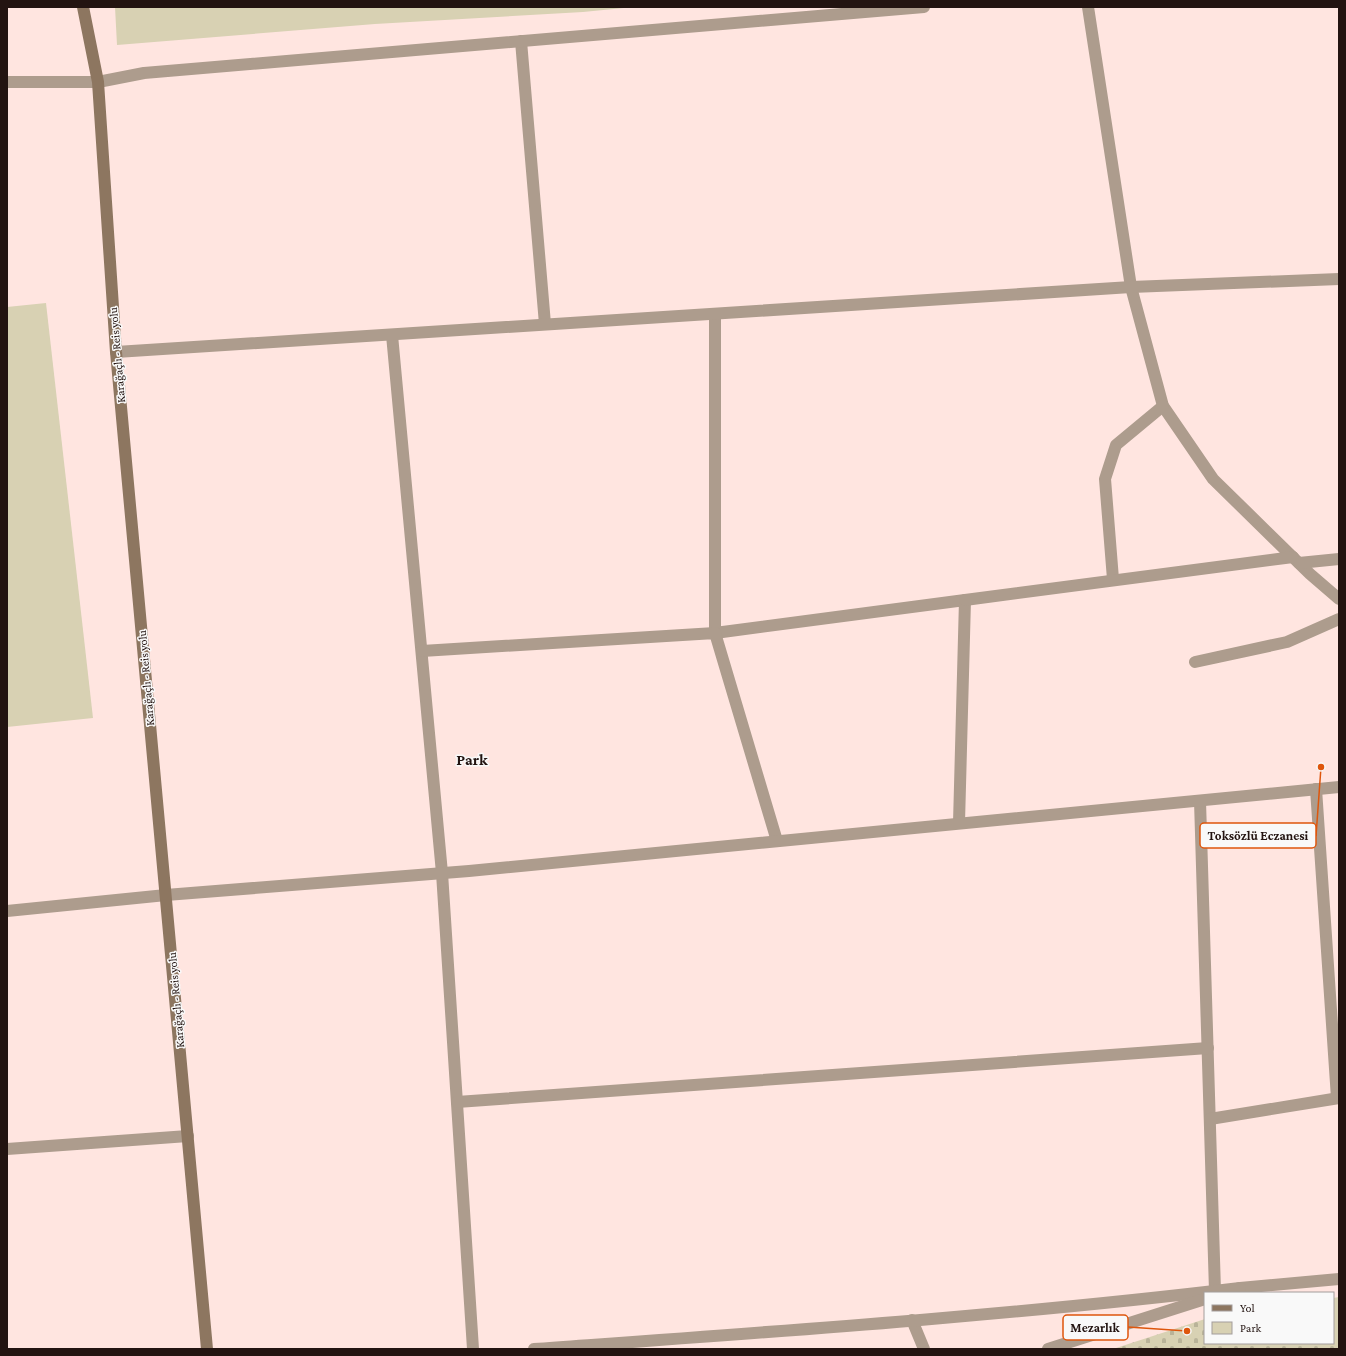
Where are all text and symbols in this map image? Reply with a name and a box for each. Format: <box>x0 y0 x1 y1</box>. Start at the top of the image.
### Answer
street label: Karağaçlı - Reis yolu <box>106 306 128 403</box>
street label: Karağaçlı - Reis yolu <box>135 629 157 726</box>
district label: Park <box>456 751 488 768</box>
callout: Toksözlü Eczanesi <box>1200 823 1316 848</box>
text: Toksözlü Eczanesi <box>1208 828 1309 843</box>
street label: Karağaçlı - Reis yolu <box>165 951 187 1048</box>
legend <box>1204 1292 1334 1344</box>
text: Yol <box>1240 1301 1255 1315</box>
callout: Mezarlık <box>1063 1315 1128 1340</box>
text: Mezarlık <box>1070 1320 1121 1335</box>
text: Park <box>1240 1321 1262 1335</box>

